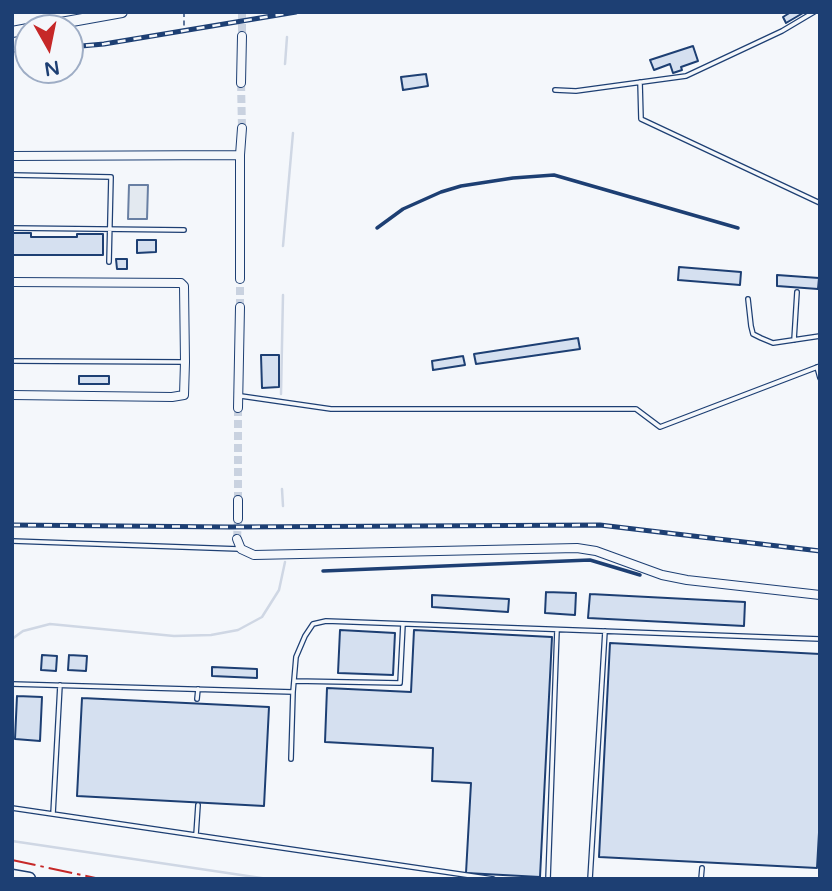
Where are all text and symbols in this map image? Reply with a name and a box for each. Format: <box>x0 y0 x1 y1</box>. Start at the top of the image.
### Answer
north arrow <box>14 14 84 84</box>
text: N <box>43 56 61 80</box>

